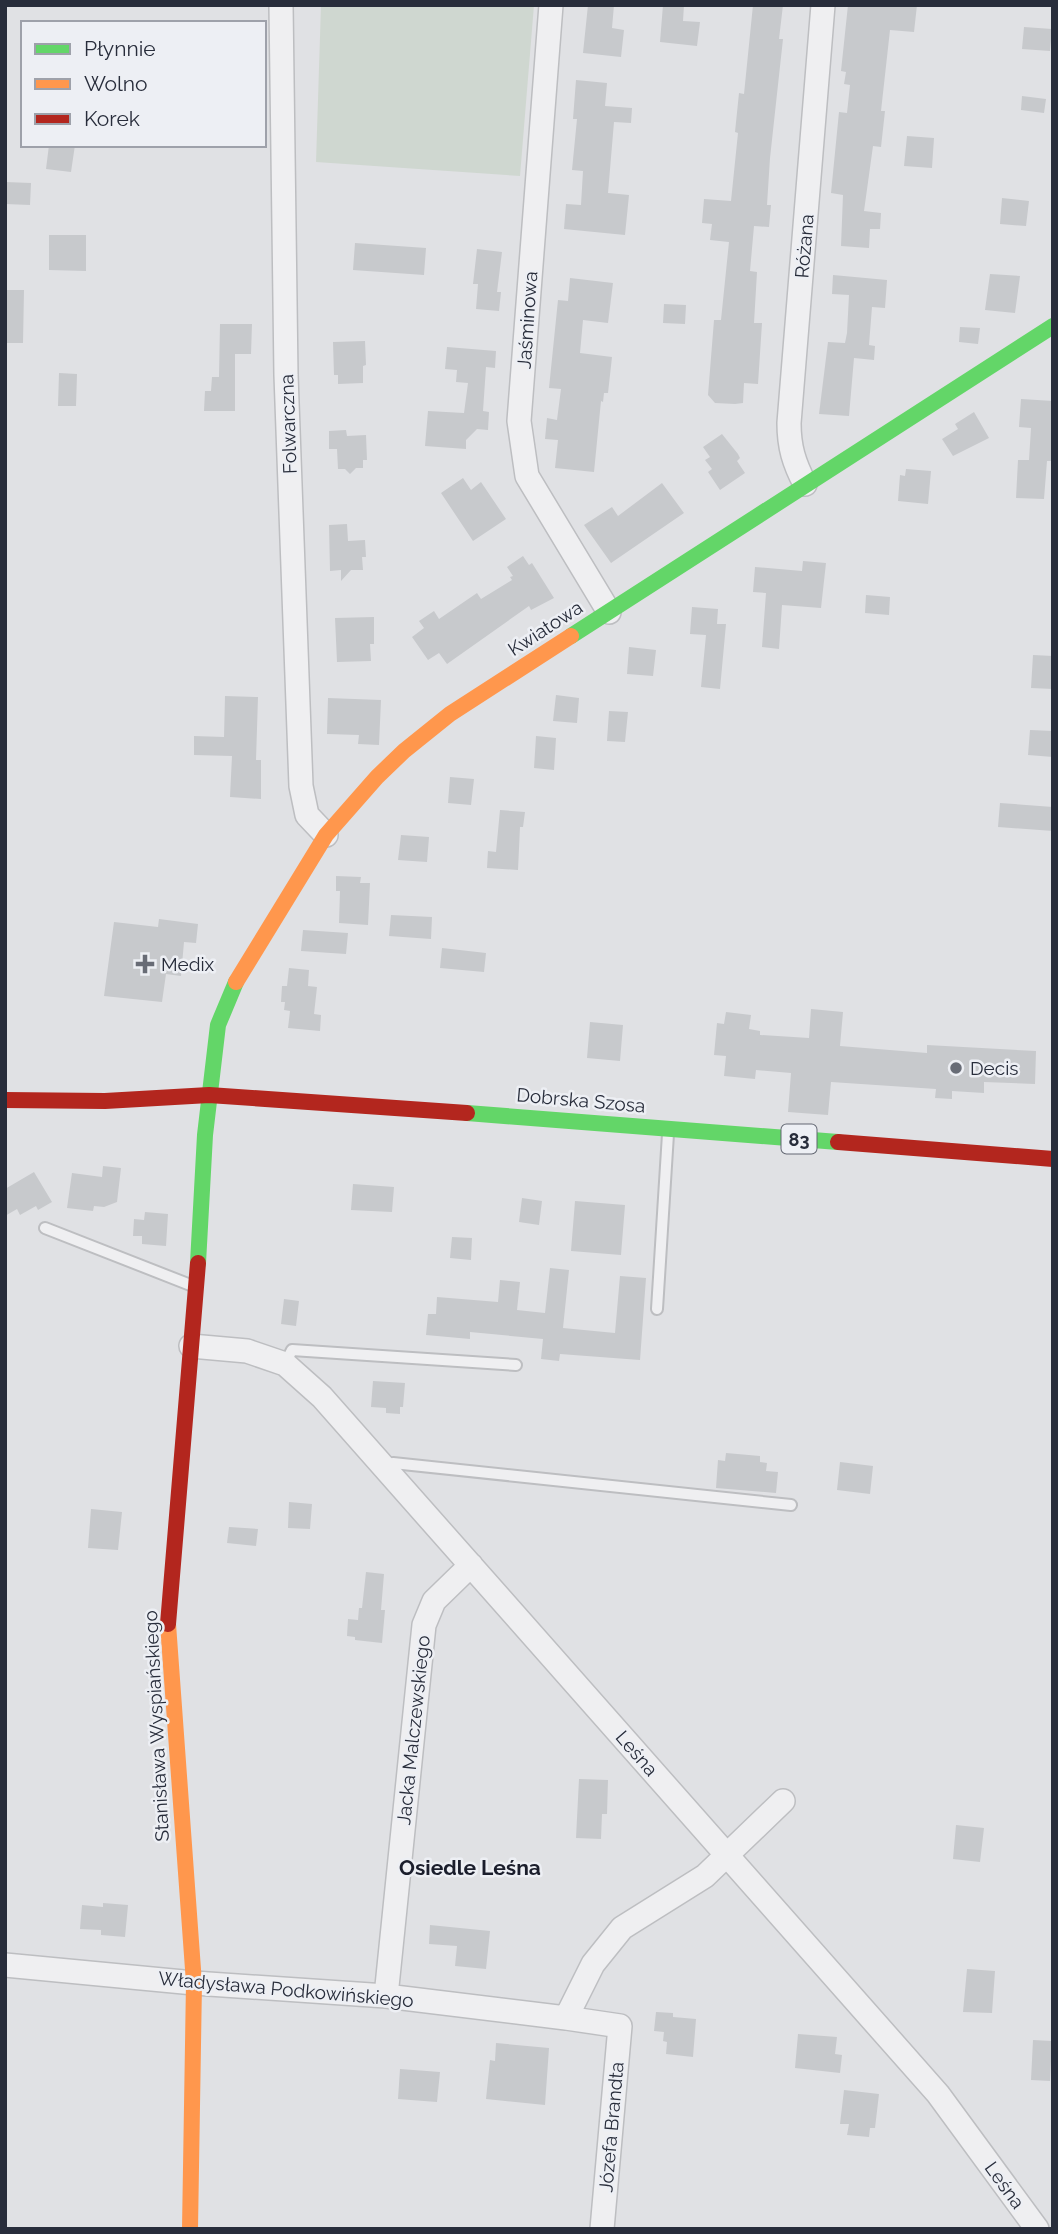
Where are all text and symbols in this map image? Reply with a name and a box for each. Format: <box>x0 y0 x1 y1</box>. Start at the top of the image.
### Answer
legend <box>21 21 266 147</box>
text: Płynnie <box>84 36 156 61</box>
text: Wolno <box>84 71 148 96</box>
text: Korek <box>84 106 140 131</box>
street label: Różana <box>790 213 818 279</box>
street label: Jaśminowa <box>513 270 541 370</box>
street label: Folwarczna <box>275 374 301 474</box>
street label: Kwiatowa <box>504 596 586 660</box>
place label: Medix <box>161 953 215 975</box>
marker: Medix <box>135 954 155 974</box>
place label: Decis <box>970 1057 1019 1079</box>
marker: Decis <box>948 1060 964 1076</box>
street label: Dobrska Szosa <box>516 1083 646 1117</box>
road number: 83 <box>782 1124 816 1154</box>
street label: Stanisława Wyspiańskiego <box>139 1610 173 1842</box>
street label: Jacka Malczewskiego <box>392 1634 434 1826</box>
street label: Leśna <box>611 1726 663 1780</box>
district label: Osiedle Leśna <box>399 1855 541 1880</box>
street label: Władysława Podkowińskiego <box>157 1967 415 2011</box>
street label: Józefa Brandta <box>594 2061 628 2193</box>
street label: Leśna <box>981 2157 1029 2213</box>

